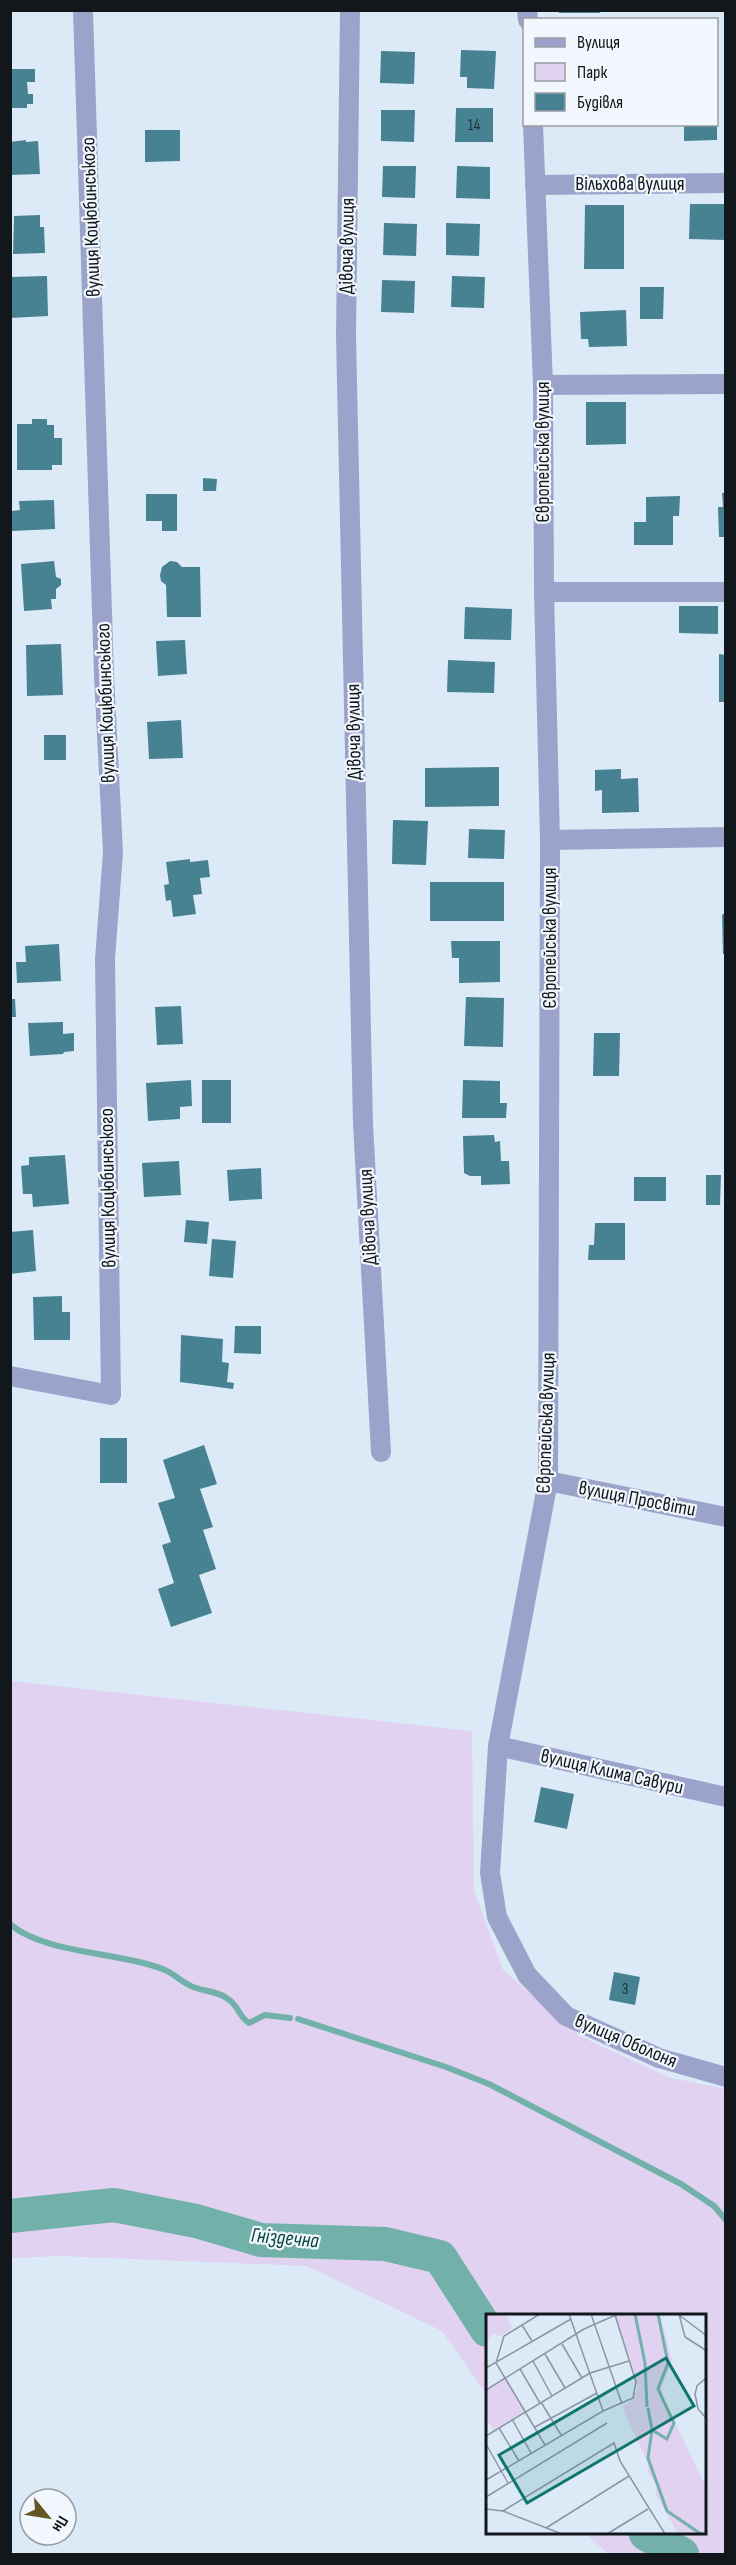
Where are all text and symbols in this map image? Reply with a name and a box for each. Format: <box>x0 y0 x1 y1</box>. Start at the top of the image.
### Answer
legend <box>523 18 718 126</box>
text: Вулиця <box>577 32 620 53</box>
text: Парк <box>577 62 608 83</box>
text: Будівля <box>577 92 623 113</box>
house number: 14 <box>468 116 480 135</box>
street label: вулиця Коцюбинського <box>76 137 106 297</box>
street label: Вільхова вулиця <box>575 172 685 196</box>
street label: Дівоча вулиця <box>334 198 360 294</box>
street label: Європейська вулиця <box>531 382 555 522</box>
street label: вулиця Коцюбинського <box>91 623 121 783</box>
street label: Дівоча вулиця <box>341 684 367 780</box>
street label: Європейська вулиця <box>538 868 562 1008</box>
street label: вулиця Коцюбинського <box>95 1108 121 1268</box>
street label: Дівоча вулиця <box>353 1168 383 1266</box>
street label: Європейська вулиця <box>532 1352 560 1494</box>
street label: вулиця Просвіти <box>576 1476 698 1522</box>
street label: вулиця Клима Савури <box>538 1744 686 1800</box>
house number: 3 <box>622 1980 628 1999</box>
street label: вулиця Оболоня <box>571 2009 681 2073</box>
water label: Гніздечна <box>250 2223 320 2253</box>
inset map <box>486 2314 706 2535</box>
north arrow <box>18 2487 78 2547</box>
text: Пн <box>48 2512 72 2535</box>

